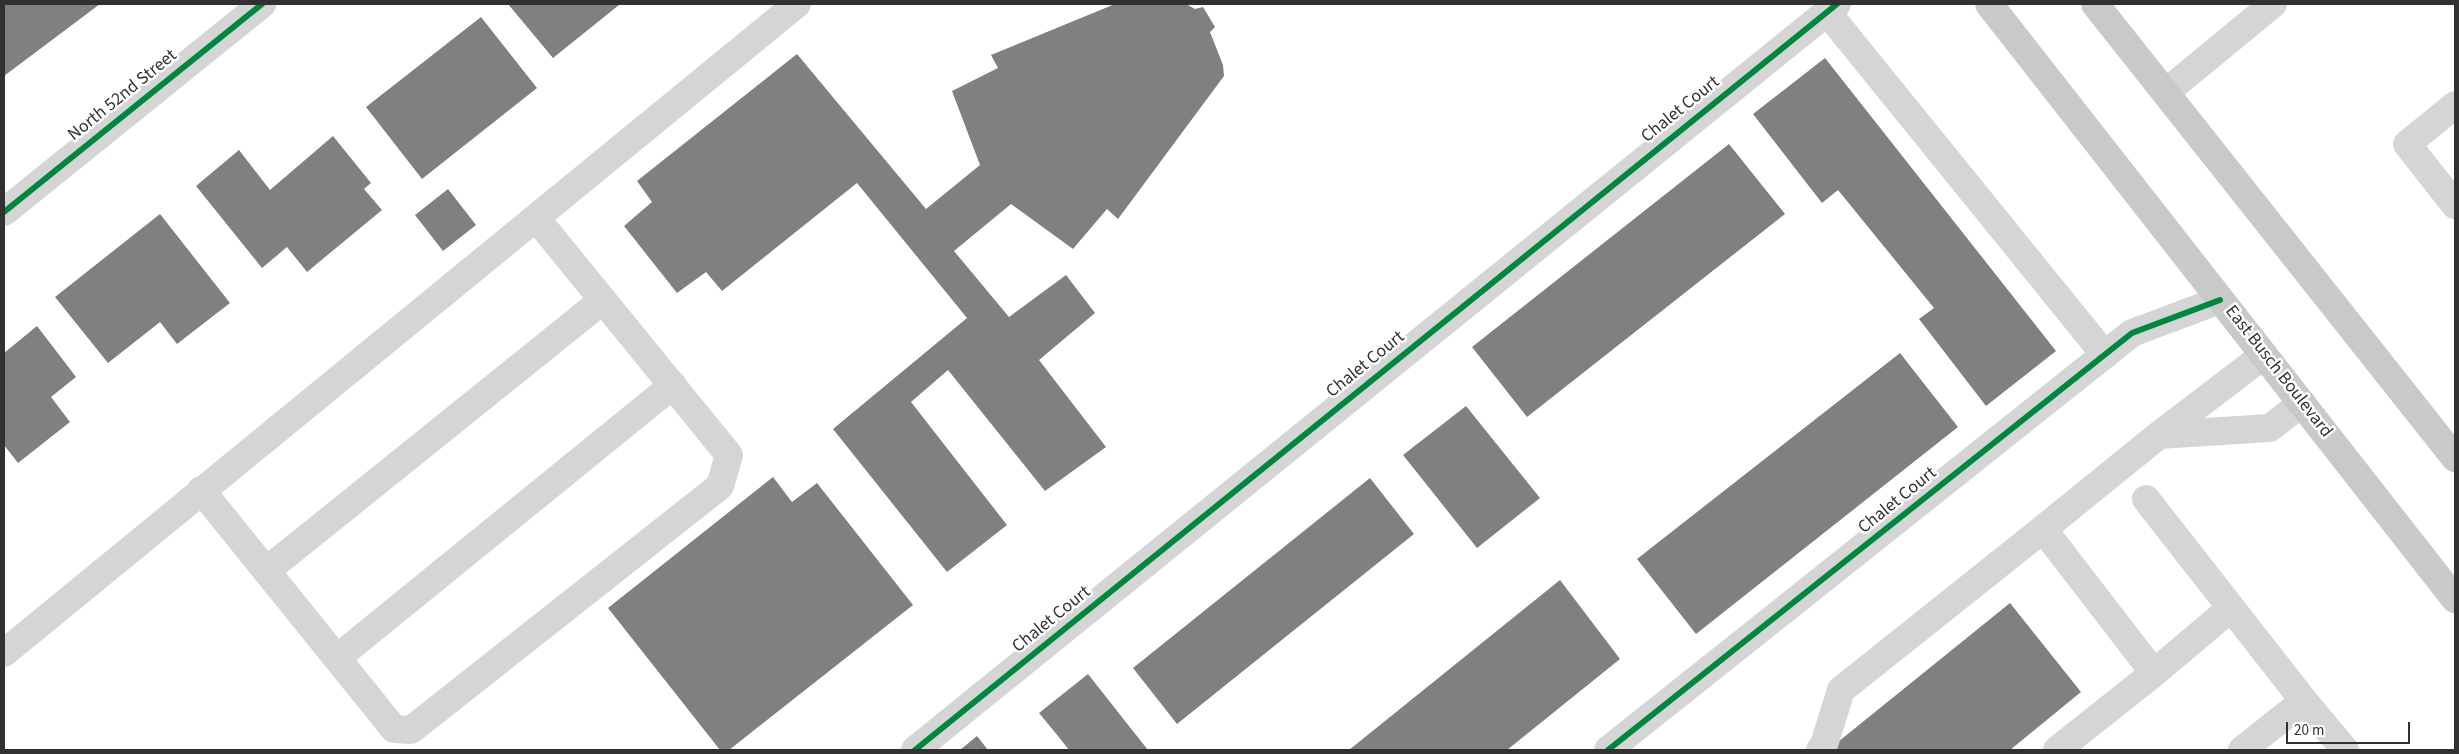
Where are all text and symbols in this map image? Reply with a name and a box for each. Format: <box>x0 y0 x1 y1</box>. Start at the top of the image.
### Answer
street label: North 52nd Street <box>64 46 182 146</box>
street label: Chalet Court <box>1638 72 1724 148</box>
street label: East Busch Boulevard <box>2220 302 2336 442</box>
street label: Chalet Court <box>1323 327 1409 403</box>
street label: Chalet Court <box>1855 463 1941 539</box>
street label: Chalet Court <box>1009 582 1095 658</box>
scale bar <box>2289 712 2413 744</box>
text: 20 m <box>2294 720 2324 741</box>

